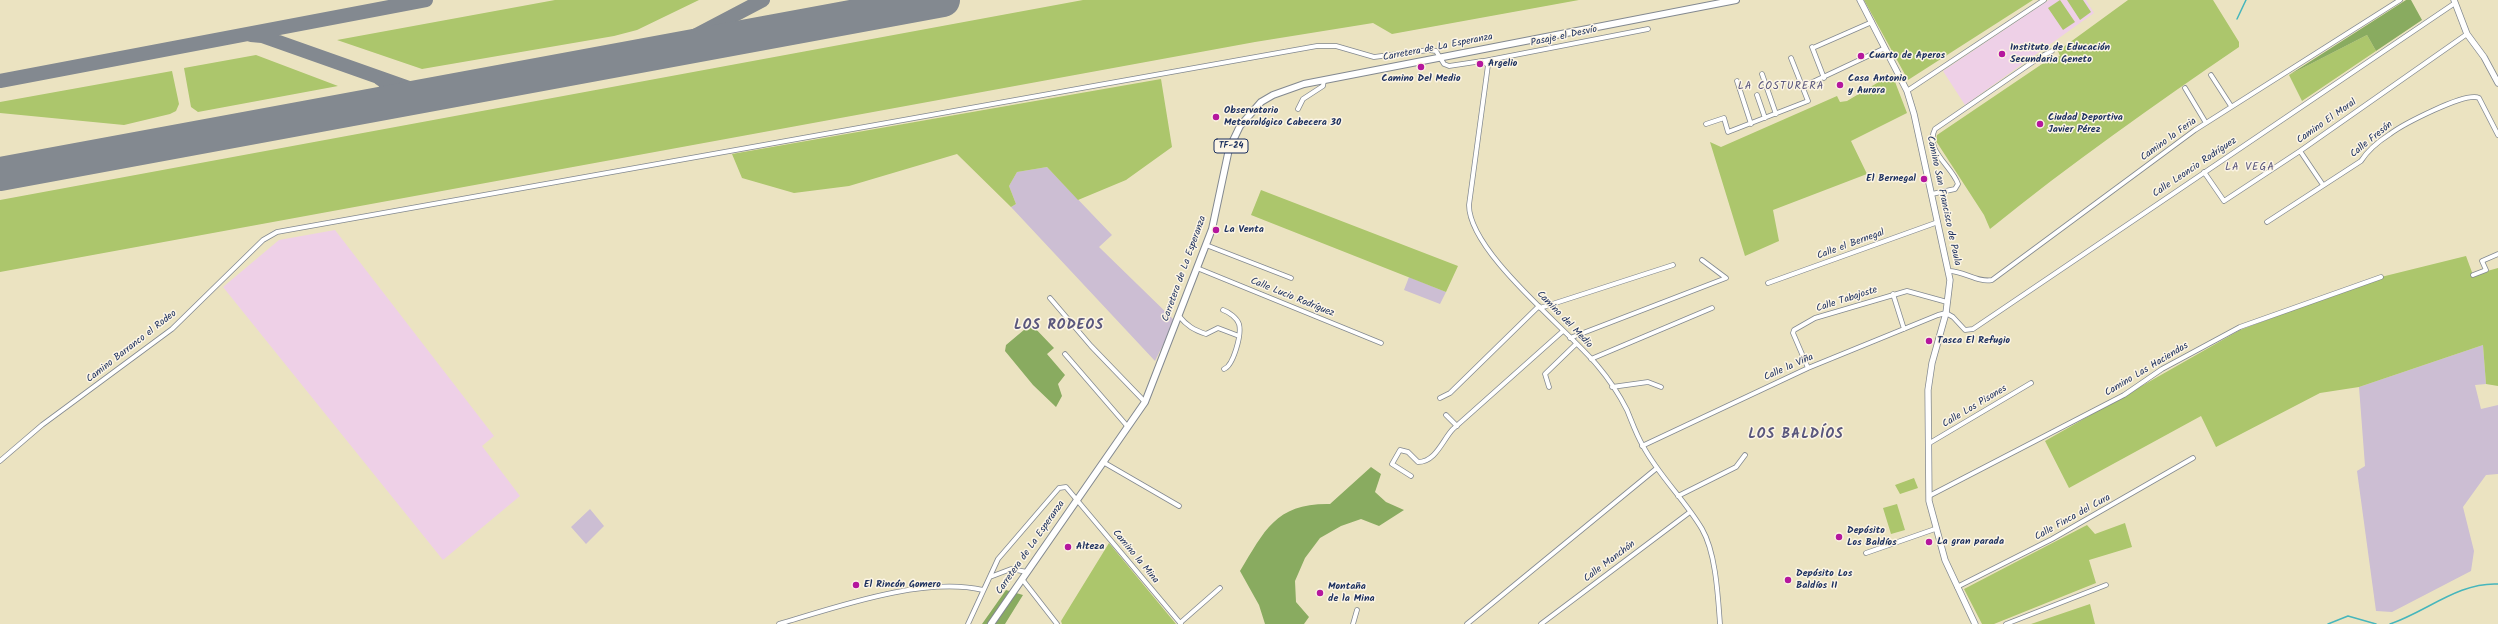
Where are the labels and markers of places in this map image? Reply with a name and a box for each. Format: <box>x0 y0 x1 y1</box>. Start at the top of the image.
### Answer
place label: Instituto de Educación Secundaria Geneto <box>2010 42 2110 66</box>
marker: Instituto de Educación Secundaria Geneto <box>1997 49 2007 59</box>
place label: Cuarto de Aperos <box>1869 50 1945 62</box>
marker: Cuarto de Aperos <box>1856 51 1866 61</box>
place label: Argelio <box>1488 58 1517 70</box>
marker: Argelio <box>1475 59 1485 69</box>
marker: Camino Del Medio <box>1416 62 1426 72</box>
place label: Camino Del Medio <box>1381 73 1461 85</box>
place label: Casa Antonio y Aurora <box>1848 73 1906 96</box>
marker: Casa Antonio y Aurora <box>1835 80 1845 90</box>
place label: Observatorio Meteorológico Cabecera 30 <box>1224 105 1341 128</box>
marker: Observatorio Meteorológico Cabecera 30 <box>1211 112 1221 122</box>
place label: Ciudad Deportiva Javier Pérez <box>2048 112 2123 136</box>
marker: Ciudad Deportiva Javier Pérez <box>2035 119 2045 129</box>
place label: El Bernegal <box>1866 173 1916 185</box>
marker: El Bernegal <box>1919 174 1929 184</box>
place label: La Venta <box>1224 224 1264 236</box>
marker: La Venta <box>1211 225 1221 235</box>
place label: Tasca El Refugio <box>1937 335 2010 347</box>
marker: Tasca El Refugio <box>1924 336 1934 346</box>
place label: Depósito Los Baldíos <box>1847 525 1897 548</box>
marker: Depósito Los Baldíos <box>1834 532 1844 542</box>
place label: La gran parada <box>1937 536 2004 548</box>
marker: La gran parada <box>1924 537 1934 547</box>
place label: Alteza <box>1076 541 1104 553</box>
marker: Alteza <box>1063 542 1073 552</box>
place label: Depósito Los Baldíos II <box>1796 568 1852 592</box>
marker: Depósito Los Baldíos II <box>1783 575 1793 585</box>
place label: El Rincón Gomero <box>864 579 941 591</box>
marker: El Rincón Gomero <box>851 580 861 590</box>
place label: Montaña de la Mina <box>1328 581 1375 604</box>
marker: Montaña de la Mina <box>1315 588 1325 598</box>

